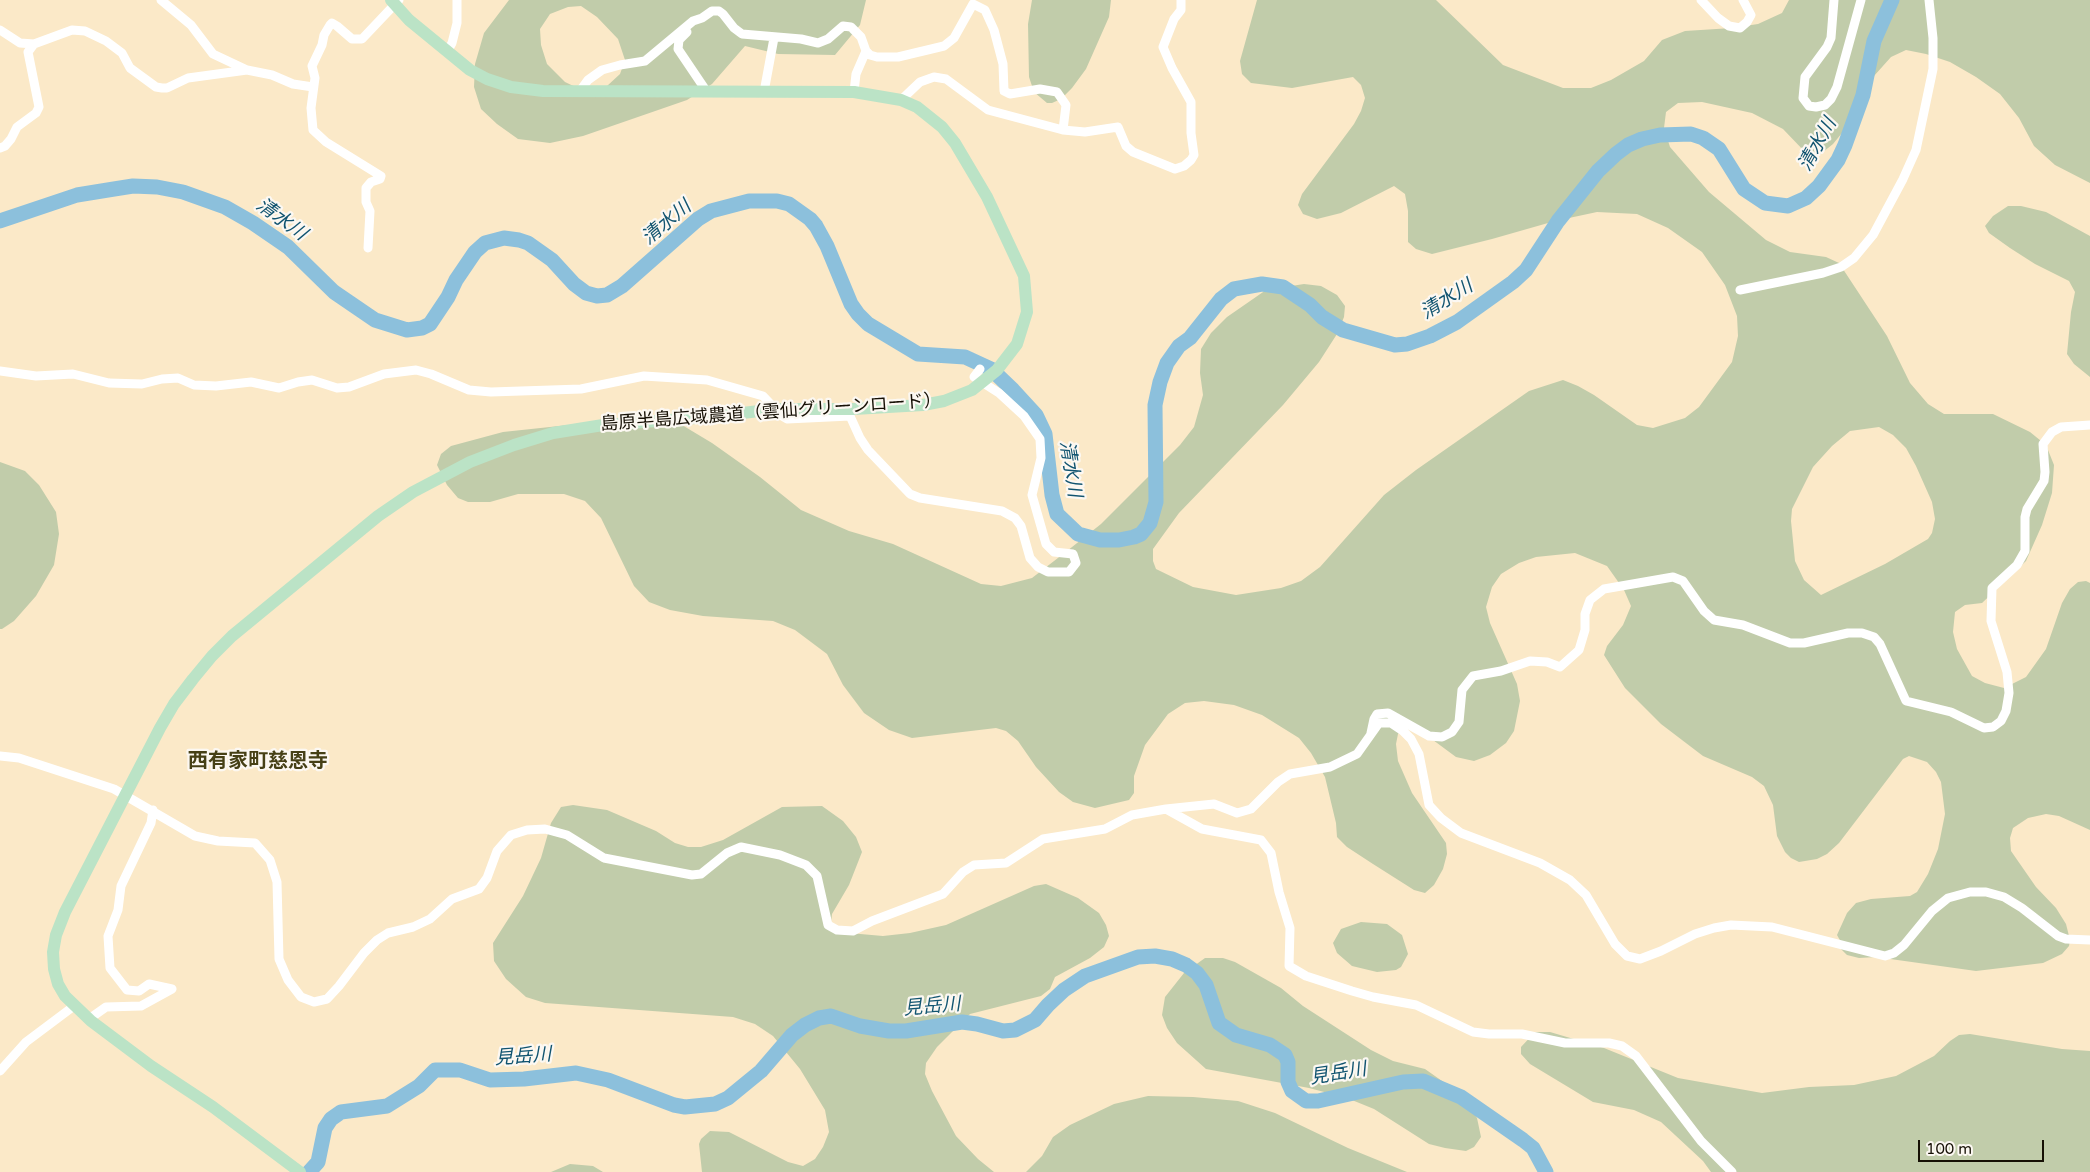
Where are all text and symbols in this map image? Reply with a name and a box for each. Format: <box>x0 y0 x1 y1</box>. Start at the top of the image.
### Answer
water label: 清水川 <box>1794 115 1842 175</box>
water label: 清水川 <box>251 194 311 246</box>
water label: 清水川 <box>638 196 696 250</box>
water label: 清水川 <box>1417 275 1477 325</box>
street label: 島原半島広域農道（雲仙グリーンロード） <box>600 390 942 436</box>
water label: 清水川 <box>1054 439 1086 499</box>
district label: 西有家町慈恩寺 <box>188 750 328 774</box>
water label: 見岳川 <box>903 993 961 1021</box>
water label: 見岳川 <box>494 1044 552 1070</box>
water label: 見岳川 <box>1308 1058 1368 1090</box>
scale bar <box>1920 1130 2046 1162</box>
text: 100 m <box>1926 1140 1972 1158</box>

